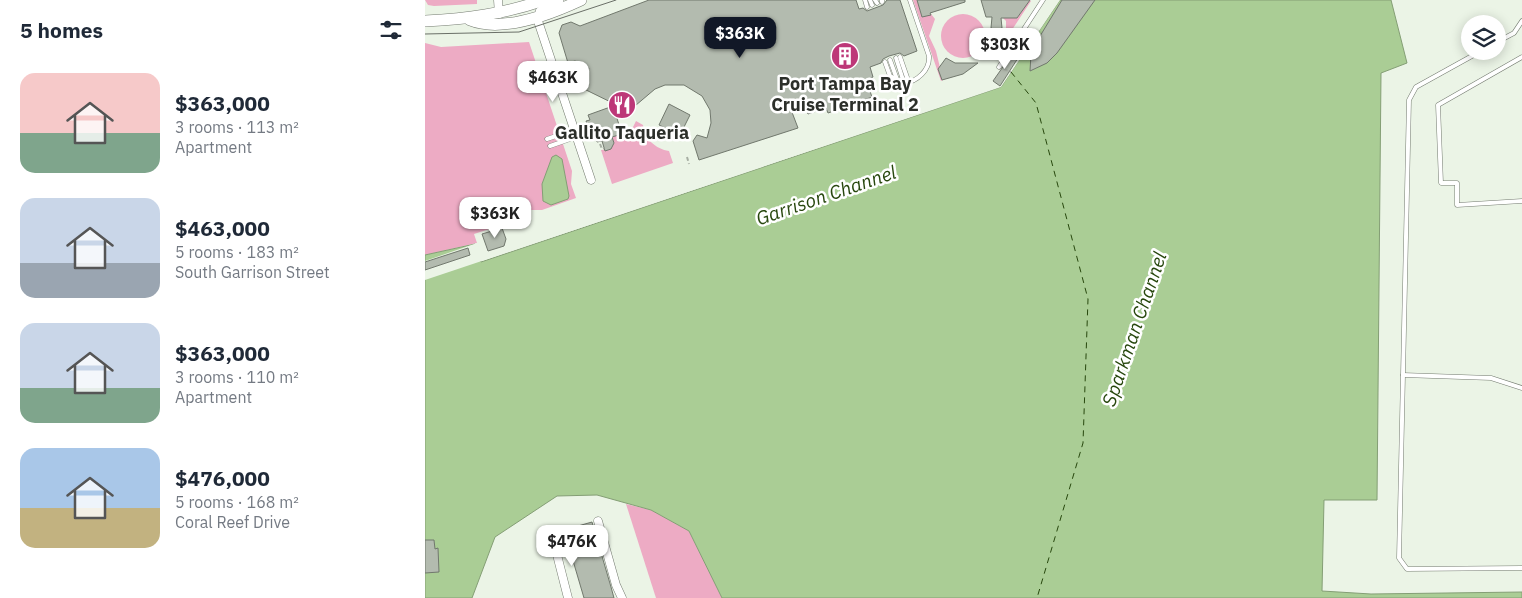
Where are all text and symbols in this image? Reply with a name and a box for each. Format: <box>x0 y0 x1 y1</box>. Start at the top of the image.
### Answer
map controls <box>1461 15 1506 60</box>
button: layers <box>1461 15 1506 60</box>
text: 5 homes <box>20 16 103 44</box>
icon: filters <box>377 16 405 44</box>
pin: $363K <box>705 17 775 59</box>
text: $363K <box>715 23 765 43</box>
pin: $303K <box>970 28 1040 70</box>
text: $303K <box>980 34 1030 54</box>
building icon: Port Tampa Bay Cruise Terminal 2 <box>830 41 860 71</box>
pin: $463K <box>518 61 588 103</box>
text: $463K <box>528 67 578 87</box>
place label: Port Tampa Bay Cruise Terminal 2 <box>771 72 919 116</box>
text: $363,000 <box>175 89 270 117</box>
restaurant icon: Gallito Taqueria <box>607 90 637 120</box>
icon: home <box>60 93 120 153</box>
text: 3 rooms · 113 m² <box>175 117 299 137</box>
place label: Gallito Taqueria <box>555 121 689 144</box>
text: Apartment <box>175 137 252 157</box>
water label: Garrison Channel <box>753 160 899 230</box>
pin: $363K <box>460 196 530 239</box>
text: $363K <box>470 203 520 223</box>
text: $463,000 <box>175 214 270 242</box>
icon: home <box>60 218 120 278</box>
text: 5 rooms · 183 m² <box>175 242 299 262</box>
water label: Sparkman Channel <box>1096 249 1172 409</box>
text: South Garrison Street <box>175 262 330 282</box>
text: $363,000 <box>175 339 270 367</box>
icon: home <box>60 343 120 403</box>
text: 3 rooms · 110 m² <box>175 367 299 387</box>
text: Apartment <box>175 387 252 407</box>
text: $476,000 <box>175 464 270 492</box>
icon: home <box>60 468 120 528</box>
text: 5 rooms · 168 m² <box>175 492 299 512</box>
text: Coral Reef Drive <box>175 512 290 532</box>
pin: $476K <box>537 524 607 567</box>
text: $476K <box>547 531 597 551</box>

